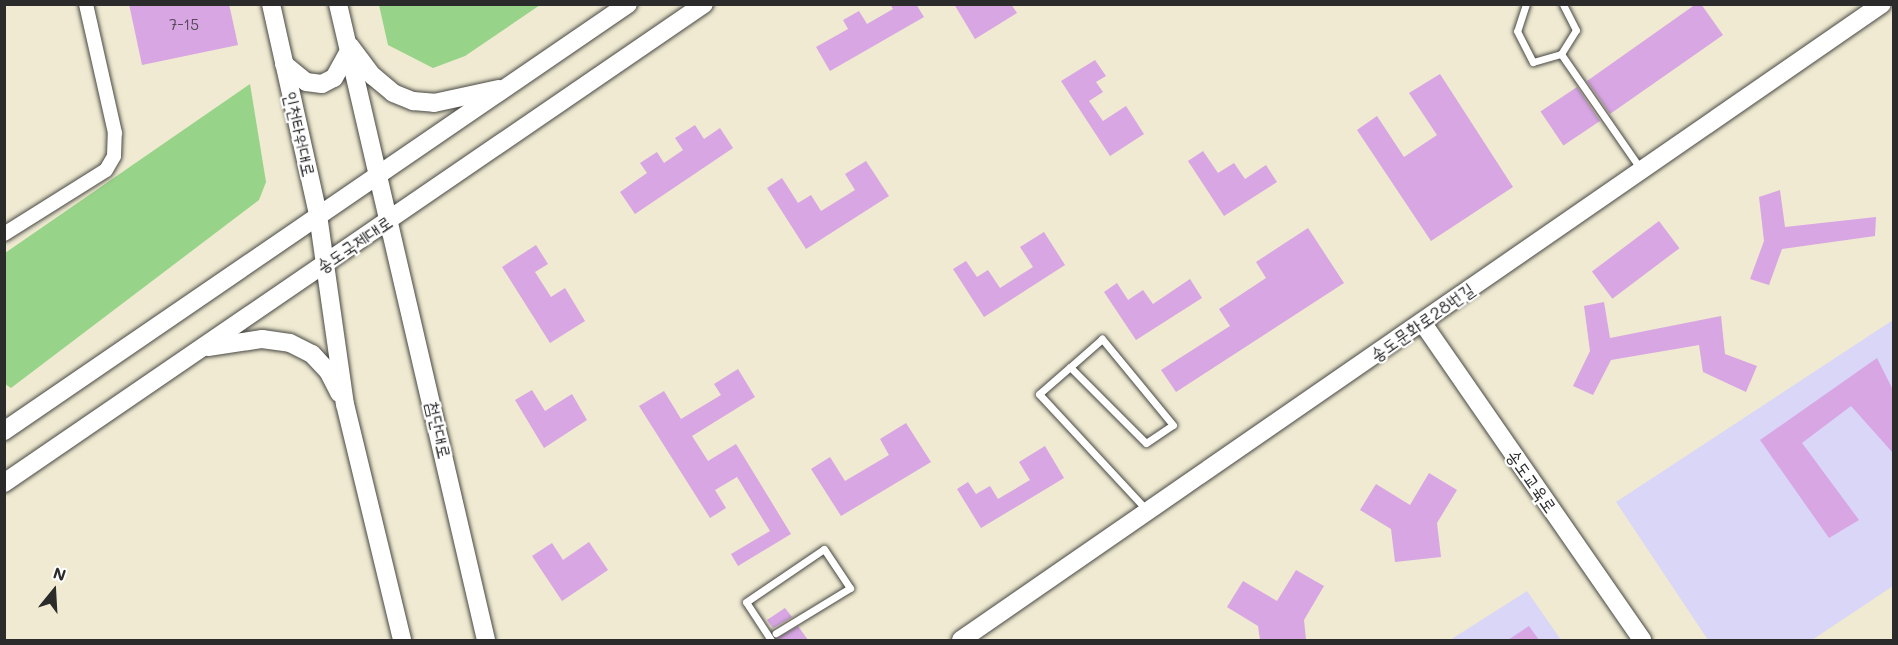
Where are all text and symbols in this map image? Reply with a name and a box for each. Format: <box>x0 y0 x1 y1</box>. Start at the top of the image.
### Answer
house number: 7-15 <box>169 16 199 34</box>
street label: 인천타워대로 <box>280 89 320 179</box>
street label: 송도국제대로 <box>312 211 396 277</box>
street label: 송도문화로28번길 <box>1366 278 1478 366</box>
street label: 첨단대로 <box>422 399 456 461</box>
street label: 송도교육로 <box>1502 445 1562 517</box>
north arrow <box>24 561 84 621</box>
text: N <box>51 562 69 585</box>

